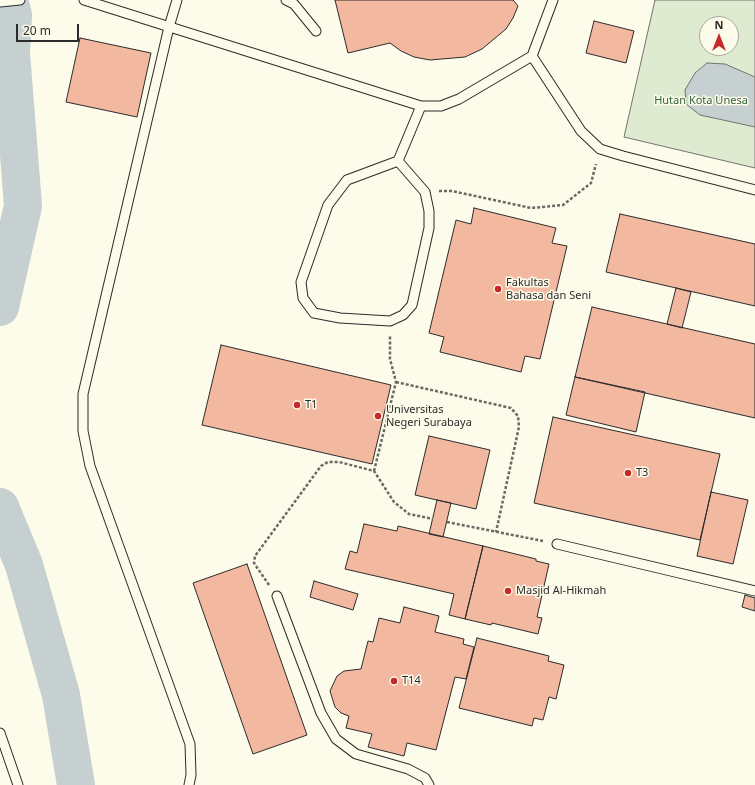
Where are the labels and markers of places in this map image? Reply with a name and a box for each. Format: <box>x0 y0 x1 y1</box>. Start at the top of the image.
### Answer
place label: Fakultas Bahasa dan Seni <box>506 276 591 302</box>
marker: Fakultas Bahasa dan Seni <box>493 284 503 294</box>
place label: T1 <box>305 398 317 412</box>
marker: T1 <box>292 400 302 410</box>
place label: Universitas Negeri Surabaya <box>386 403 472 429</box>
marker: Universitas Negeri Surabaya <box>373 411 383 421</box>
place label: T3 <box>636 466 648 480</box>
marker: T3 <box>623 468 633 478</box>
place label: Masjid Al-Hikmah <box>516 584 606 598</box>
marker: Masjid Al-Hikmah <box>503 586 513 596</box>
place label: T14 <box>402 674 421 688</box>
marker: T14 <box>389 676 399 686</box>

